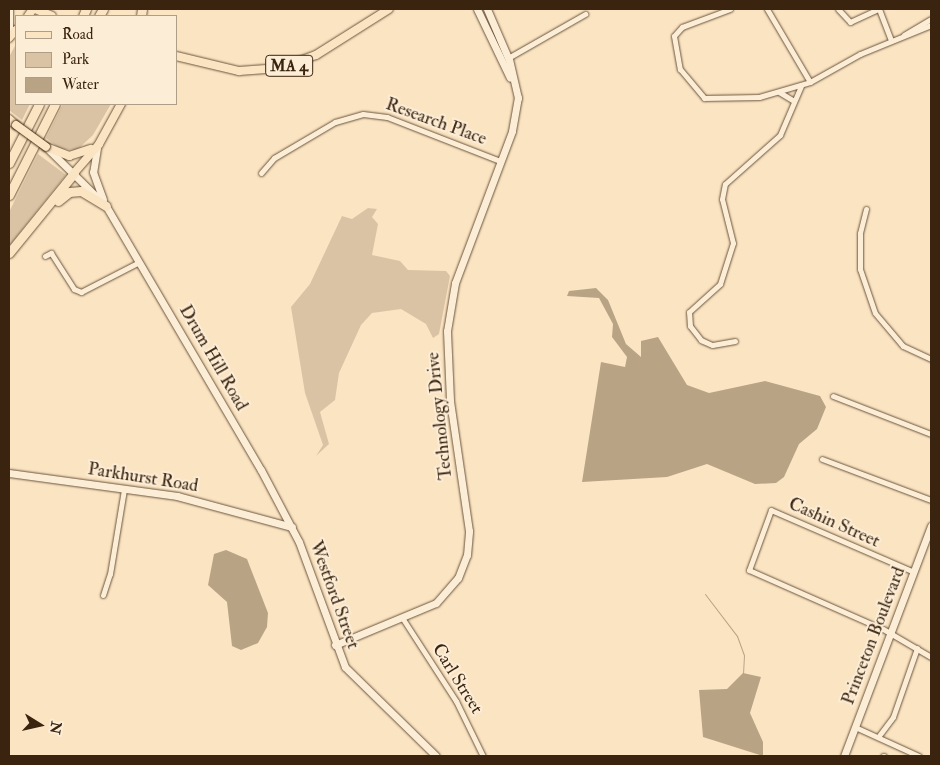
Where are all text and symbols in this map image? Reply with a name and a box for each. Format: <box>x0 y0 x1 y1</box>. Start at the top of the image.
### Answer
legend <box>15 15 178 105</box>
text: Road <box>62 25 93 44</box>
text: Park <box>62 50 89 69</box>
road number: MA 4 <box>264 52 314 80</box>
text: Water <box>62 75 99 94</box>
street label: Research Place <box>383 94 489 150</box>
street label: Drum Hill Road <box>174 301 252 415</box>
street label: Technology Drive <box>423 351 457 481</box>
street label: Parkhurst Road <box>86 459 200 497</box>
street label: Cashin Street <box>785 493 883 553</box>
street label: Westford Street <box>304 538 364 652</box>
street label: Princeton Boulevard <box>838 564 910 708</box>
street label: Carl Street <box>427 640 487 718</box>
north arrow <box>15 700 65 750</box>
text: N <box>46 720 65 735</box>

